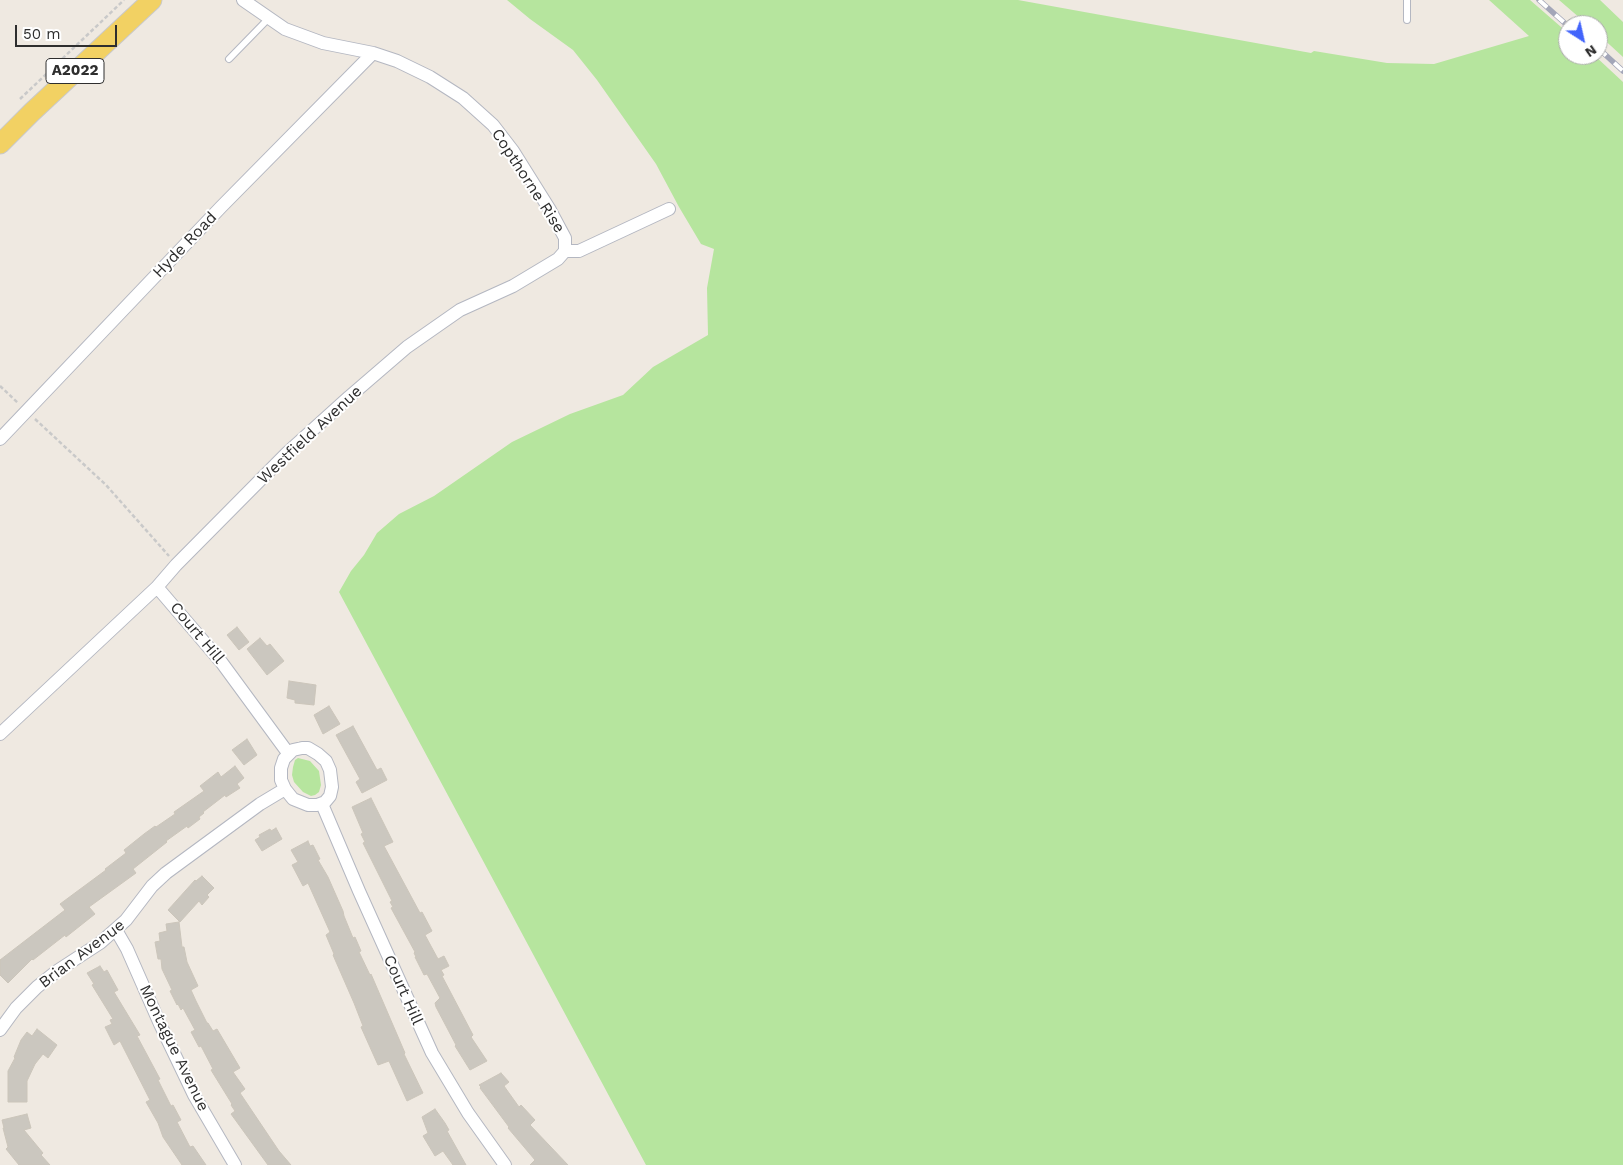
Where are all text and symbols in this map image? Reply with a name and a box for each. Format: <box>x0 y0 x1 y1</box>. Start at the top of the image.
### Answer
scale bar <box>18 15 120 47</box>
north arrow <box>1558 15 1608 65</box>
text: 50 m <box>23 25 60 43</box>
text: N <box>1582 42 1600 61</box>
road number: A2022 <box>46 58 104 84</box>
street label: Copthorne Rise <box>487 125 569 237</box>
street label: Hyde Road <box>149 208 221 282</box>
street label: Westfield Avenue <box>254 382 366 488</box>
street label: Court Hill <box>166 598 228 668</box>
street label: Brian Avenue <box>35 916 129 992</box>
street label: Court Hill <box>379 952 427 1028</box>
street label: Montague Avenue <box>135 982 213 1114</box>

